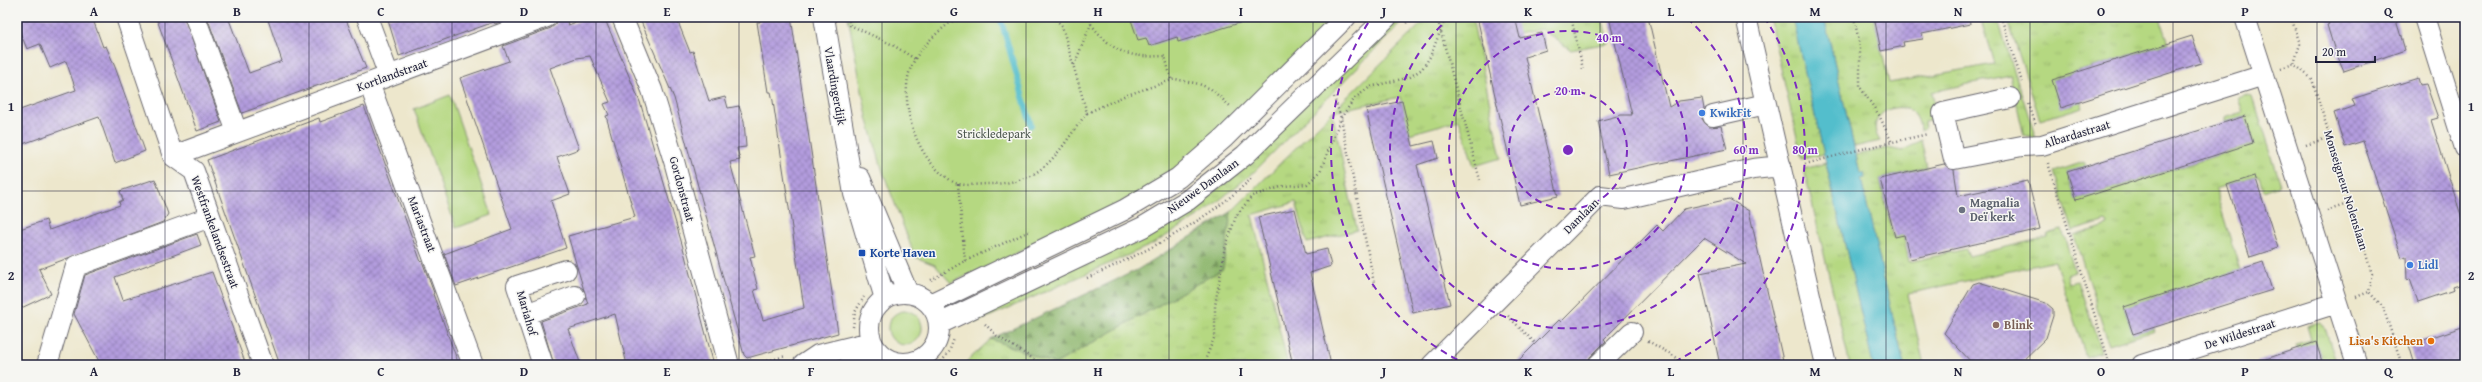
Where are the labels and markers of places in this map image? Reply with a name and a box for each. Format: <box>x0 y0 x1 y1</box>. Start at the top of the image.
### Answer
place label: KwikFit <box>1710 104 1752 121</box>
marker: KwikFit <box>1697 108 1707 118</box>
centre of rings <box>1561 143 1575 157</box>
place label: Magnalia Deï kerk <box>1970 194 2020 225</box>
marker: Magnalia Deï kerk <box>1957 205 1967 215</box>
place label: Korte Haven <box>870 244 936 261</box>
marker: Korte Haven <box>857 248 867 258</box>
place label: Lidl <box>2418 256 2439 273</box>
marker: Lidl <box>2405 260 2415 270</box>
place label: Blink <box>2004 316 2033 333</box>
marker: Blink <box>1991 320 2001 330</box>
place label: Lisa's Kitchen <box>2349 332 2423 349</box>
marker: Lisa's Kitchen <box>2426 336 2436 346</box>

